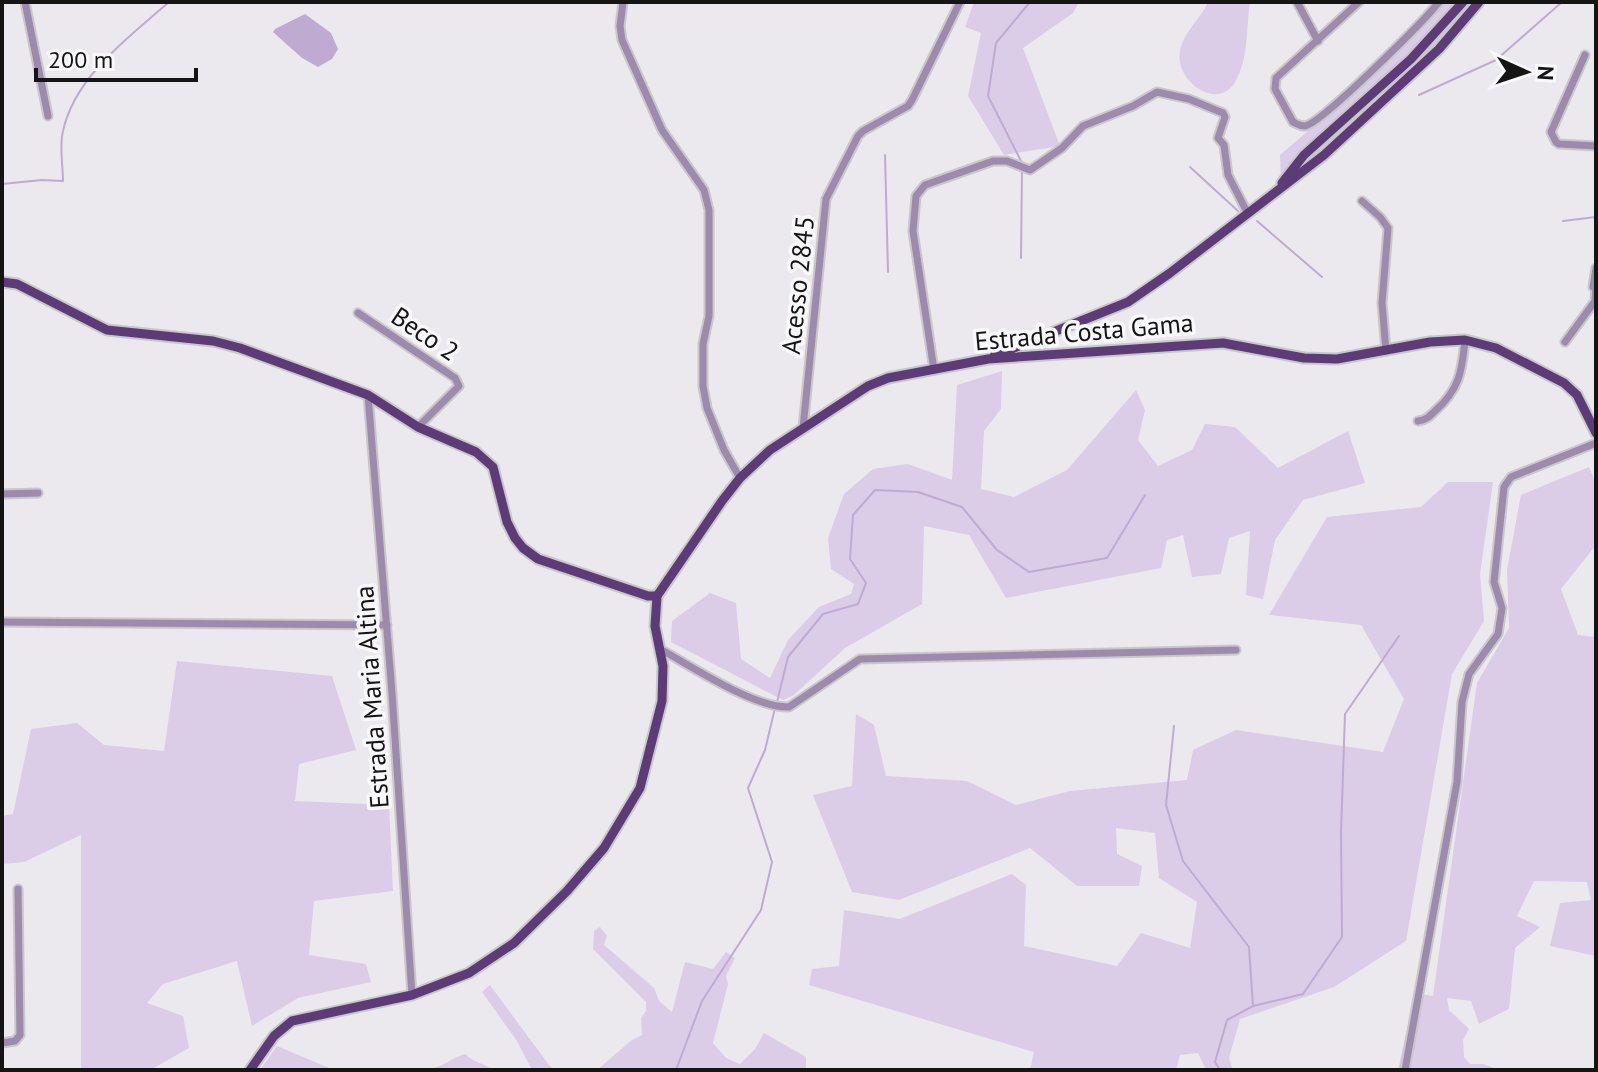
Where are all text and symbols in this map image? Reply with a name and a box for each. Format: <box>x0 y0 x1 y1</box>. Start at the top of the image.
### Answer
scale bar <box>36 32 196 82</box>
north arrow <box>1486 32 1566 112</box>
text: 200 m <box>48 44 113 75</box>
text: N <box>1532 65 1560 81</box>
street label: Acesso 2845 <box>774 214 821 356</box>
street label: Beco 2 <box>385 299 465 368</box>
street label: Estrada Costa Gama <box>973 305 1195 358</box>
street label: Estrada Maria Altina <box>347 585 396 810</box>

